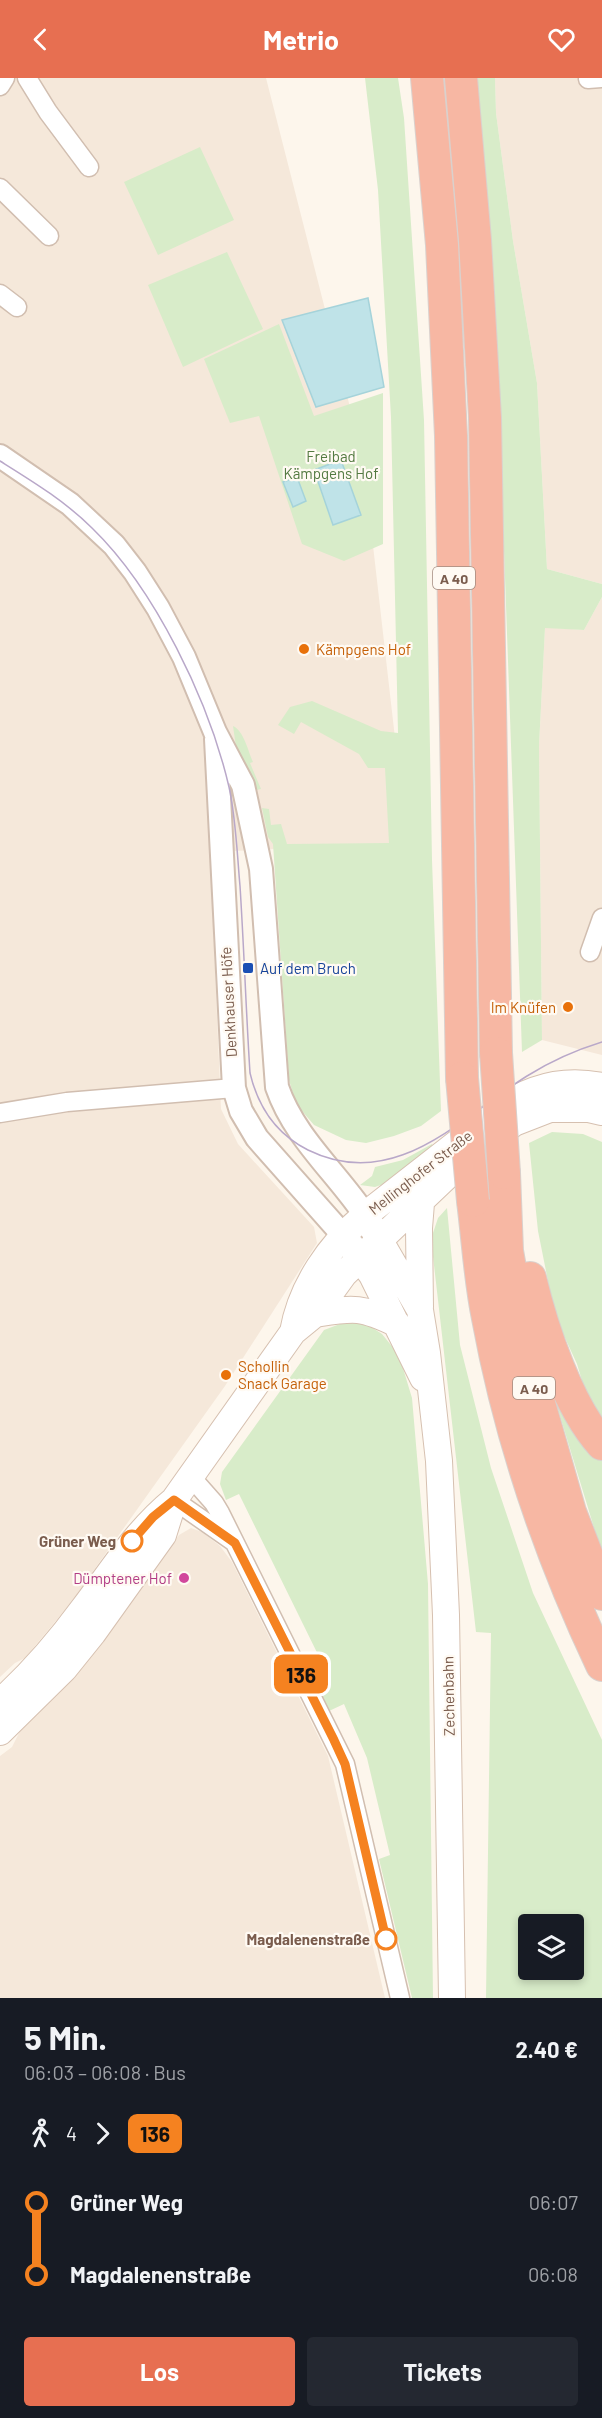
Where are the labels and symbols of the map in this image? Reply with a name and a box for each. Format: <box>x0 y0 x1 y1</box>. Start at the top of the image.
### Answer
park label: Freibad Kämpgens Hof <box>283 447 379 482</box>
road number: A 40 <box>433 567 475 589</box>
place label: Kämpgens Hof <box>316 640 411 658</box>
marker: Kämpgens Hof <box>297 642 311 656</box>
street label: Denkhauser Höfe <box>216 946 240 1058</box>
place label: Auf dem Bruch <box>260 959 356 977</box>
marker: Auf dem Bruch <box>241 961 255 975</box>
place label: Im Knüfen <box>491 998 556 1016</box>
marker: Im Knüfen <box>561 1000 575 1014</box>
street label: Mellinghofer Straße <box>365 1126 475 1218</box>
place label: Schollin Snack Garage <box>238 1357 327 1392</box>
marker: Schollin Snack Garage <box>219 1368 233 1382</box>
road number: A 40 <box>513 1377 555 1399</box>
marker: Grüner Weg <box>121 1530 143 1552</box>
place label: Grüner Weg <box>39 1532 116 1550</box>
place label: Dümptener Hof <box>73 1569 172 1587</box>
marker: Dümptener Hof <box>177 1571 191 1585</box>
line badge: 136 <box>266 1654 336 1694</box>
street label: Zechenbahn <box>438 1656 458 1736</box>
marker: Magdalenenstraße <box>375 1928 397 1950</box>
place label: Magdalenenstraße <box>247 1930 370 1948</box>

